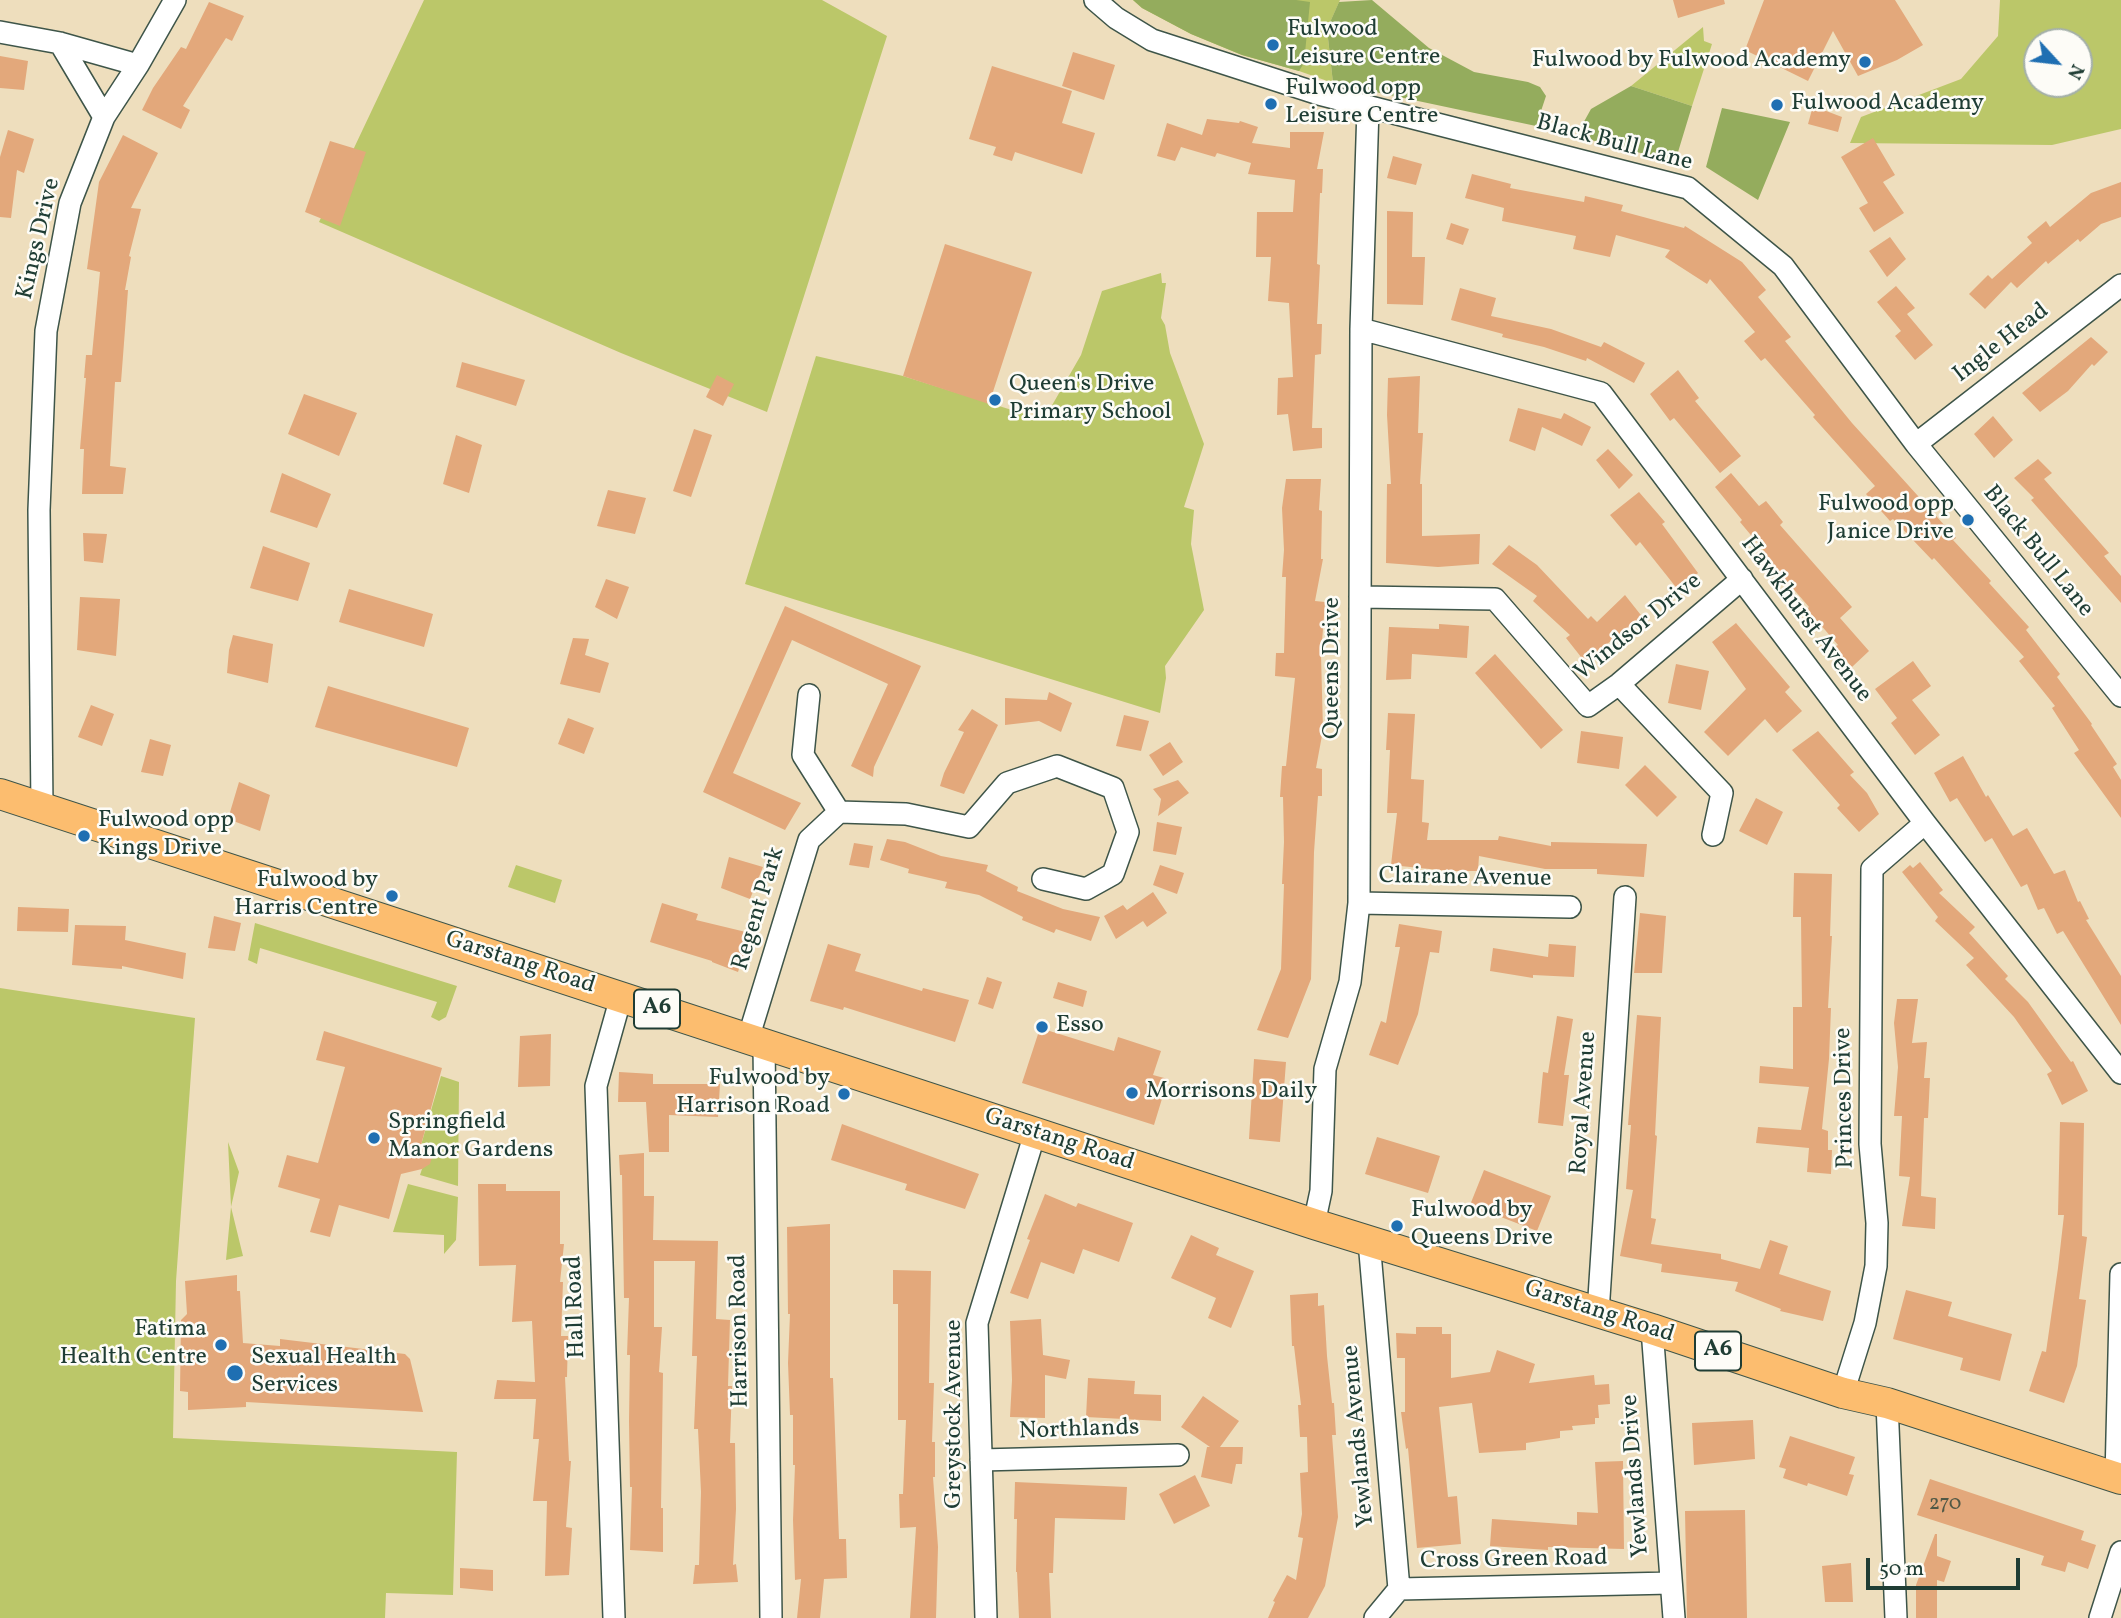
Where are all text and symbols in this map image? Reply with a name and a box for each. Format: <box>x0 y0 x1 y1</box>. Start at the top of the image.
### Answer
place label: Fulwood Leisure Centre <box>1287 17 1440 73</box>
north arrow <box>2023 28 2093 98</box>
marker: Fulwood Leisure Centre <box>1265 37 1281 53</box>
place label: Fulwood by Fulwood Academy <box>1532 48 1851 76</box>
marker: Fulwood by Fulwood Academy <box>1857 54 1873 70</box>
text: N <box>2060 60 2090 84</box>
place label: Fulwood opp Leisure Centre <box>1285 76 1438 132</box>
place label: Fulwood Academy <box>1791 91 1984 119</box>
marker: Fulwood opp Leisure Centre <box>1263 96 1279 112</box>
marker: Fulwood Academy <box>1769 97 1785 113</box>
street label: Black Bull Lane <box>1533 109 1695 179</box>
street label: Kings Drive <box>12 175 68 303</box>
street label: Ingle Head <box>1948 298 2056 390</box>
place label: Queen's Drive Primary School <box>1009 372 1171 428</box>
marker: Queen's Drive Primary School <box>987 392 1003 408</box>
street label: Black Bull Lane <box>1975 480 2099 624</box>
place label: Fulwood opp Janice Drive <box>1818 492 1954 548</box>
marker: Fulwood opp Janice Drive <box>1960 512 1976 528</box>
street label: Hawkhurst Avenue <box>1733 531 1877 709</box>
street label: Windsor Drive <box>1570 568 1708 688</box>
street label: Queens Drive <box>1320 597 1348 739</box>
place label: Fulwood opp Kings Drive <box>98 808 234 864</box>
marker: Fulwood opp Kings Drive <box>76 828 92 844</box>
street label: Regent Park <box>728 844 792 974</box>
street label: Clairane Avenue <box>1378 863 1552 895</box>
place label: Fulwood by Harris Centre <box>234 868 378 924</box>
marker: Fulwood by Harris Centre <box>384 888 400 904</box>
street label: Garstang Road <box>441 926 599 1002</box>
road number: A6 <box>634 990 680 1028</box>
place label: Esso <box>1056 1013 1104 1041</box>
marker: Esso <box>1034 1019 1050 1035</box>
street label: Princes Drive <box>1830 1027 1862 1169</box>
street label: Royal Avenue <box>1566 1030 1604 1176</box>
place label: Fulwood by Harrison Road <box>676 1066 830 1122</box>
place label: Morrisons Daily <box>1146 1079 1317 1107</box>
marker: Morrisons Daily <box>1124 1085 1140 1101</box>
marker: Fulwood by Harrison Road <box>836 1086 852 1102</box>
street label: Garstang Road <box>980 1103 1138 1179</box>
place label: Springfield Manor Gardens <box>388 1110 553 1166</box>
marker: Springfield Manor Gardens <box>366 1130 382 1146</box>
place label: Fulwood by Queens Drive <box>1411 1198 1553 1254</box>
marker: Fulwood by Queens Drive <box>1389 1218 1405 1234</box>
street label: Harrison Road <box>725 1254 757 1408</box>
street label: Hall Road <box>561 1255 593 1359</box>
street label: Garstang Road <box>1520 1275 1678 1351</box>
place label: Fatima Health Centre <box>60 1317 207 1373</box>
street label: Greystock Avenue <box>942 1319 970 1509</box>
road number: A6 <box>1695 1332 1741 1370</box>
marker: Fatima Health Centre <box>213 1337 229 1353</box>
street label: Yewlands Avenue <box>1338 1343 1382 1529</box>
place label: Sexual Health Services <box>251 1345 397 1401</box>
marker: Sexual Health Services <box>225 1363 245 1383</box>
street label: Yewlands Drive <box>1617 1394 1657 1558</box>
street label: Northlands <box>1018 1415 1140 1447</box>
house number: 270 <box>1929 1492 1961 1518</box>
scale bar <box>1869 1544 2023 1588</box>
street label: Cross Green Road <box>1420 1545 1608 1577</box>
text: 50 m <box>1879 1555 1924 1584</box>

